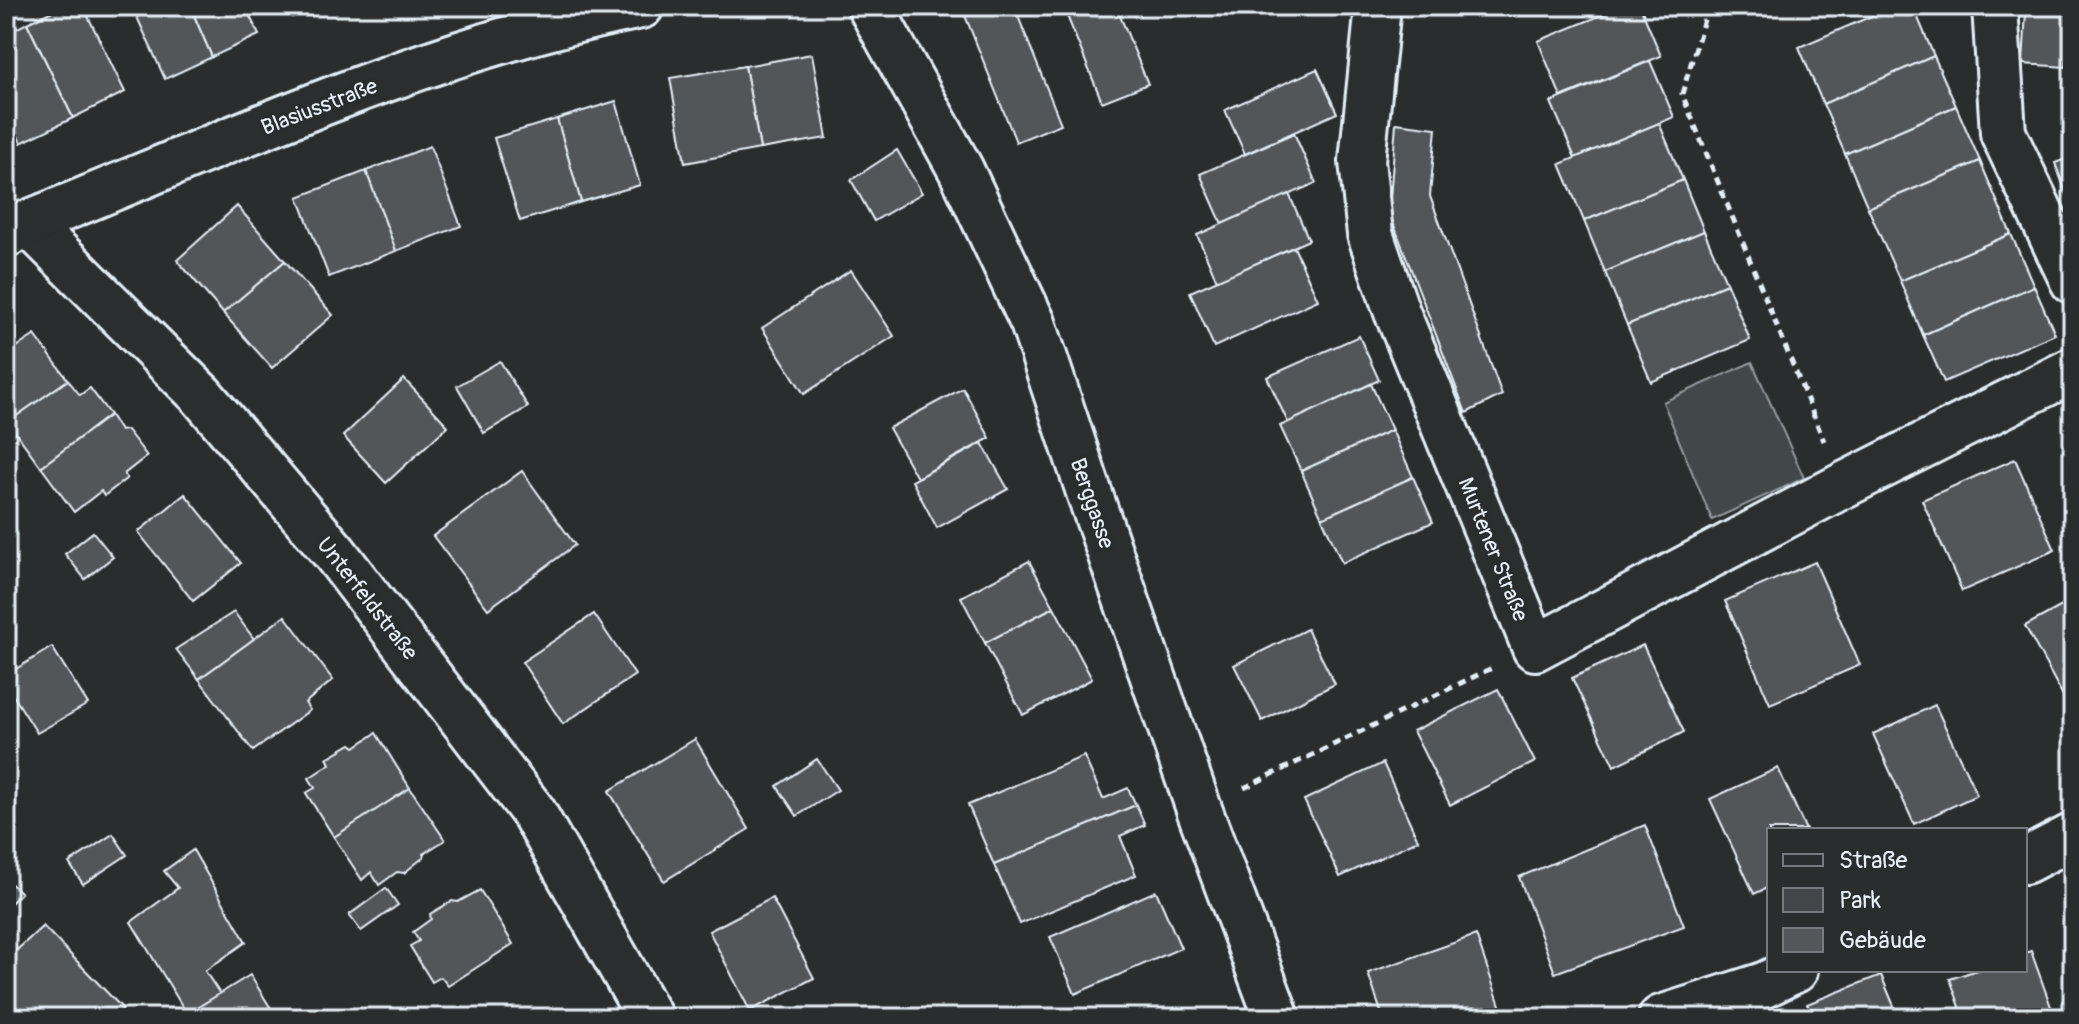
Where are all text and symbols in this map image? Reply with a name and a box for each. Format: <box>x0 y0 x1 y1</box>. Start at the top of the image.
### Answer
street label: Blasiusstraße <box>257 72 382 142</box>
street label: Berggasse <box>1064 454 1121 552</box>
street label: Murtener Straße <box>1452 473 1535 625</box>
street label: Unterfeldstraße <box>310 531 424 666</box>
legend <box>1767 828 2027 972</box>
text: Straße <box>1839 846 1907 875</box>
text: Park <box>1839 886 1881 915</box>
text: Gebäude <box>1839 926 1926 955</box>

